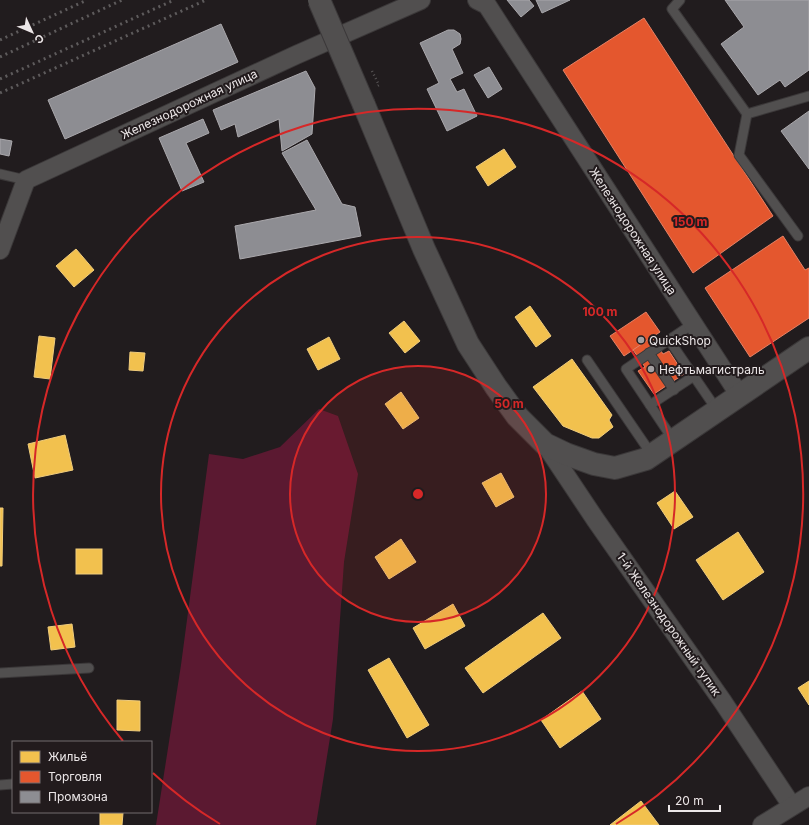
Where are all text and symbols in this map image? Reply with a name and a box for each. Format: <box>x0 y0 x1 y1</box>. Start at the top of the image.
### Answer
north arrow <box>12 12 52 52</box>
text: С <box>31 31 47 47</box>
street label: Железнодорожная улица <box>118 66 260 142</box>
street label: Железнодорожная улица <box>586 164 680 298</box>
text: 150 m <box>673 214 707 229</box>
text: 100 m <box>582 304 618 319</box>
place label: QuickShop <box>649 333 711 348</box>
marker: QuickShop <box>636 335 646 345</box>
place label: Нефтьмагистраль <box>659 362 765 377</box>
marker: Нефтьмагистраль <box>646 364 656 374</box>
text: 50 m <box>494 396 524 411</box>
centre of rings <box>411 487 425 501</box>
street label: 1-й Железнодорожный тупик <box>614 549 725 699</box>
legend <box>12 741 152 813</box>
text: Жильё <box>48 749 87 764</box>
text: Торговля <box>48 769 102 784</box>
scale bar <box>669 787 720 813</box>
text: Промзона <box>48 789 108 804</box>
text: 20 m <box>675 793 704 808</box>

